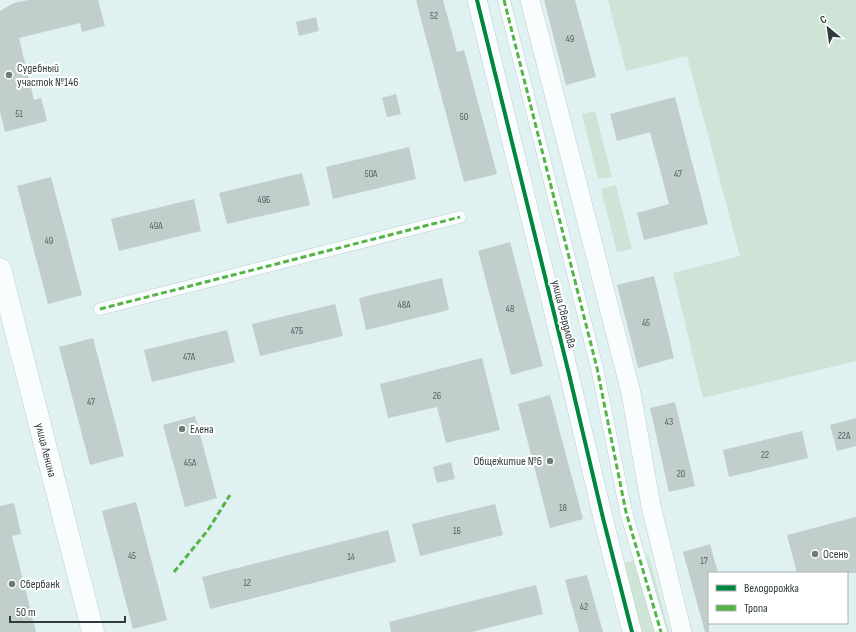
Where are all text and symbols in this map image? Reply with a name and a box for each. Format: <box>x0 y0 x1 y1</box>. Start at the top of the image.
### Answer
north arrow <box>808 8 848 48</box>
house number: 52 <box>430 10 438 22</box>
text: С <box>818 12 829 27</box>
house number: 49 <box>566 33 574 45</box>
place label: Судебный участок №146 <box>17 61 78 90</box>
marker: Судебный участок №146 <box>4 70 14 80</box>
house number: 51 <box>15 108 23 120</box>
house number: 50 <box>460 111 468 123</box>
house number: 50А <box>365 168 378 180</box>
house number: 47 <box>674 168 682 180</box>
house number: 49Б <box>257 194 271 206</box>
house number: 49А <box>150 220 163 232</box>
house number: 49 <box>45 235 53 247</box>
street label: улица Свердлова <box>548 278 579 350</box>
house number: 48А <box>398 299 411 311</box>
house number: 48 <box>506 303 514 315</box>
house number: 45 <box>642 317 650 329</box>
house number: 47Б <box>291 325 304 337</box>
house number: 47А <box>183 351 196 363</box>
house number: 26 <box>433 390 441 402</box>
house number: 47 <box>87 396 95 408</box>
house number: 43 <box>665 416 673 428</box>
street label: улица Ленина <box>32 422 60 479</box>
place label: Елена <box>190 422 214 437</box>
marker: Елена <box>177 424 187 434</box>
house number: 22А <box>838 430 851 442</box>
house number: 22 <box>761 449 769 461</box>
place label: Общежитие №6 <box>473 454 542 469</box>
marker: Общежитие №6 <box>545 456 555 466</box>
house number: 45А <box>184 457 197 469</box>
house number: 20 <box>677 468 685 480</box>
house number: 18 <box>559 502 567 514</box>
house number: 16 <box>453 525 461 537</box>
place label: Осень <box>823 547 849 562</box>
marker: Осень <box>810 549 820 559</box>
house number: 45 <box>128 550 136 562</box>
house number: 14 <box>347 551 355 563</box>
house number: 17 <box>700 555 708 567</box>
legend <box>708 572 848 624</box>
place label: Сбербанк <box>20 577 60 592</box>
house number: 12 <box>243 577 251 589</box>
marker: Сбербанк <box>7 579 17 589</box>
text: Велодорожка <box>744 581 799 596</box>
scale bar <box>10 598 125 624</box>
house number: 42 <box>580 601 588 613</box>
text: Тропа <box>744 601 768 616</box>
text: 50 m <box>16 605 36 620</box>

